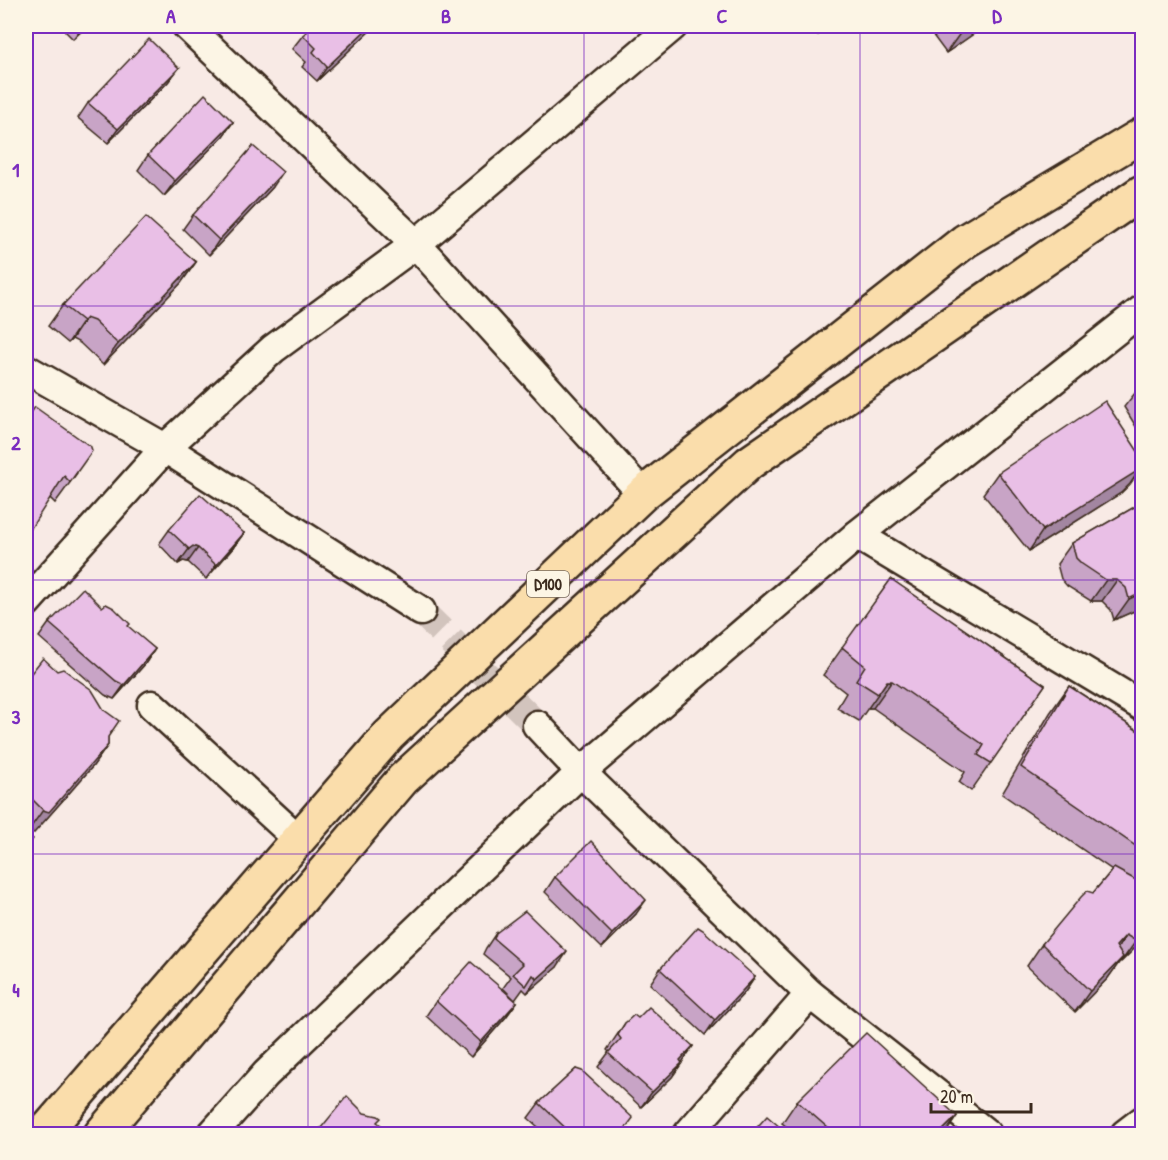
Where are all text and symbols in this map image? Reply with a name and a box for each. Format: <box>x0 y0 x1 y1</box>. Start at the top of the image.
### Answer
text: A <box>166 2 176 29</box>
text: B <box>441 2 451 29</box>
text: C <box>717 2 728 29</box>
text: D <box>992 2 1002 29</box>
text: 1 <box>12 156 20 183</box>
text: 2 <box>11 429 21 456</box>
road number: D100 <box>527 571 569 597</box>
text: 3 <box>12 703 21 730</box>
text: 4 <box>12 976 20 1003</box>
scale bar <box>931 1076 1032 1114</box>
text: 20 m <box>940 1084 973 1109</box>

